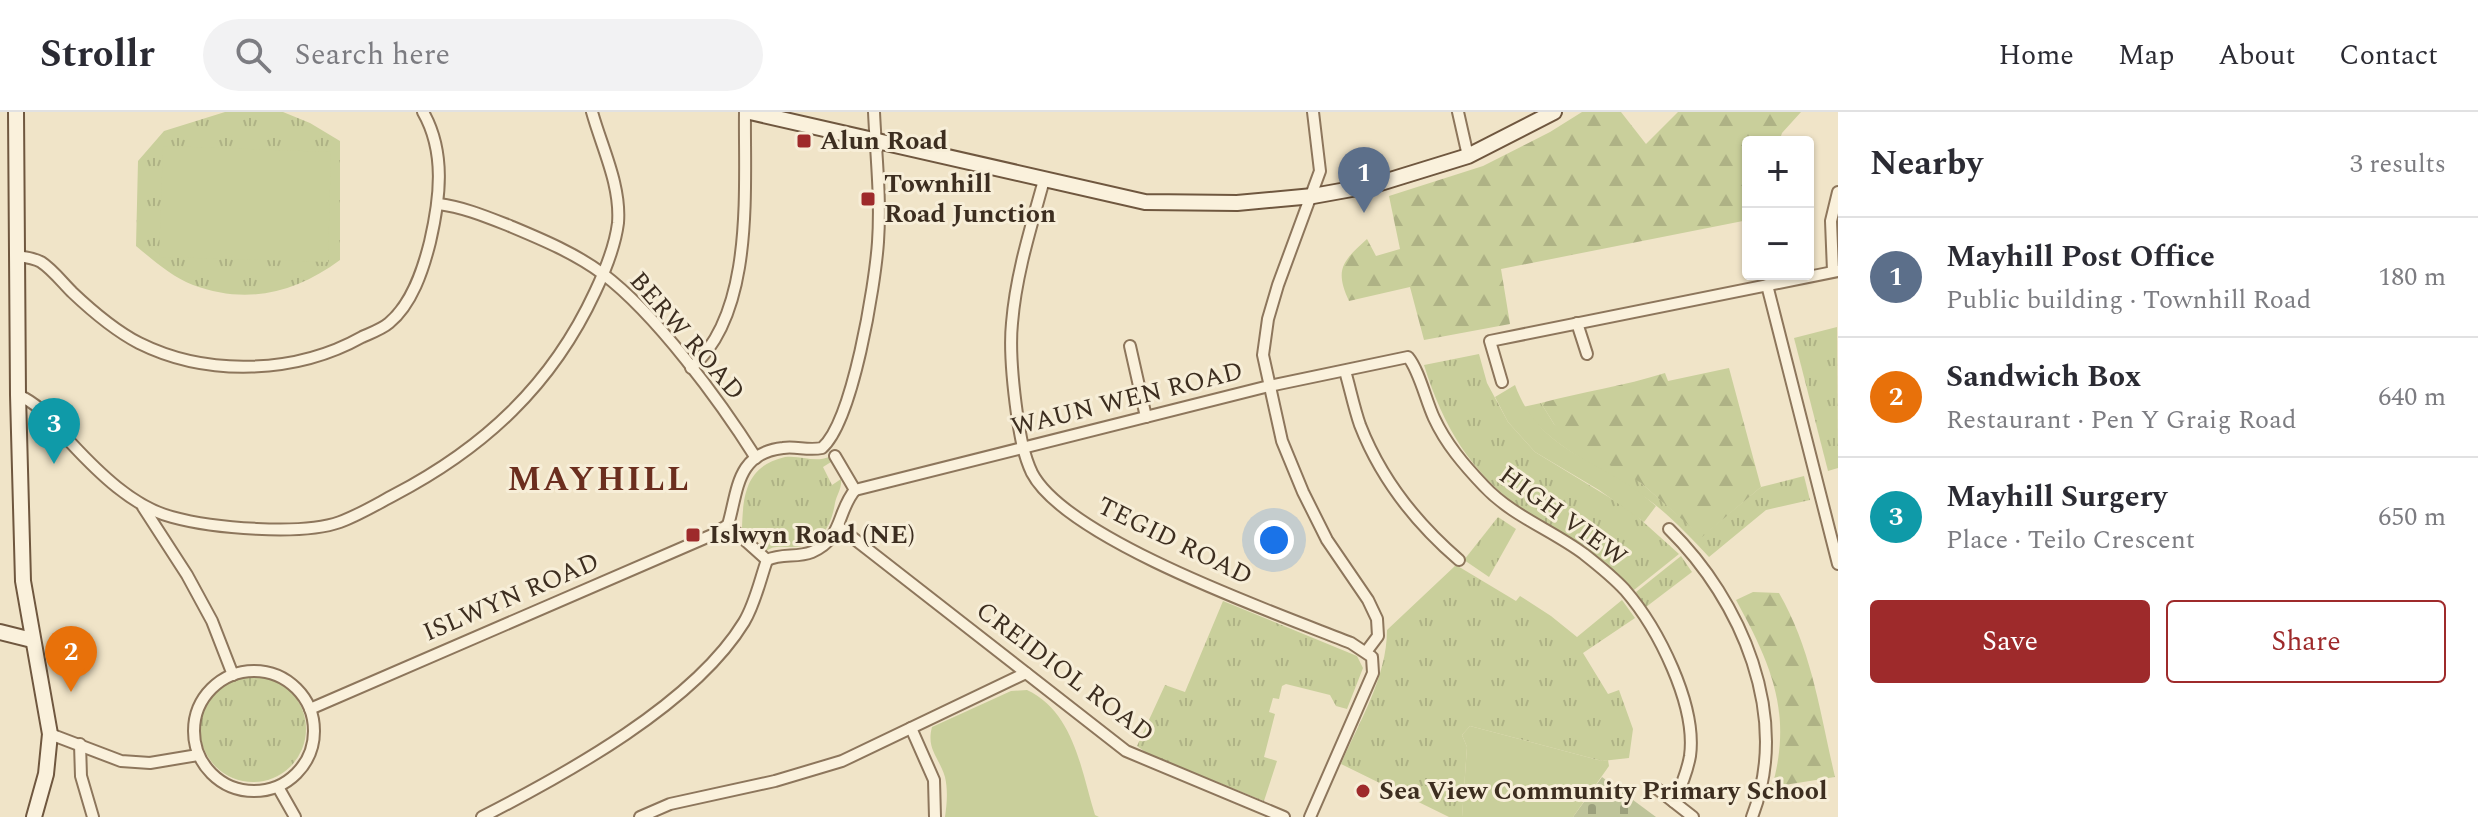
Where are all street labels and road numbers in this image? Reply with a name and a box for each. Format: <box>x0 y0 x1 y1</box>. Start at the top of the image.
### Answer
street label: BERW ROAD <box>619 262 755 410</box>
street label: WAUN WEN ROAD <box>1007 351 1247 447</box>
street label: HIGH VIEW <box>1490 456 1636 577</box>
street label: TEGID ROAD <box>1091 486 1259 596</box>
street label: ISLWYN ROAD <box>416 542 606 652</box>
street label: CREIDIOL ROAD <box>967 592 1163 752</box>

